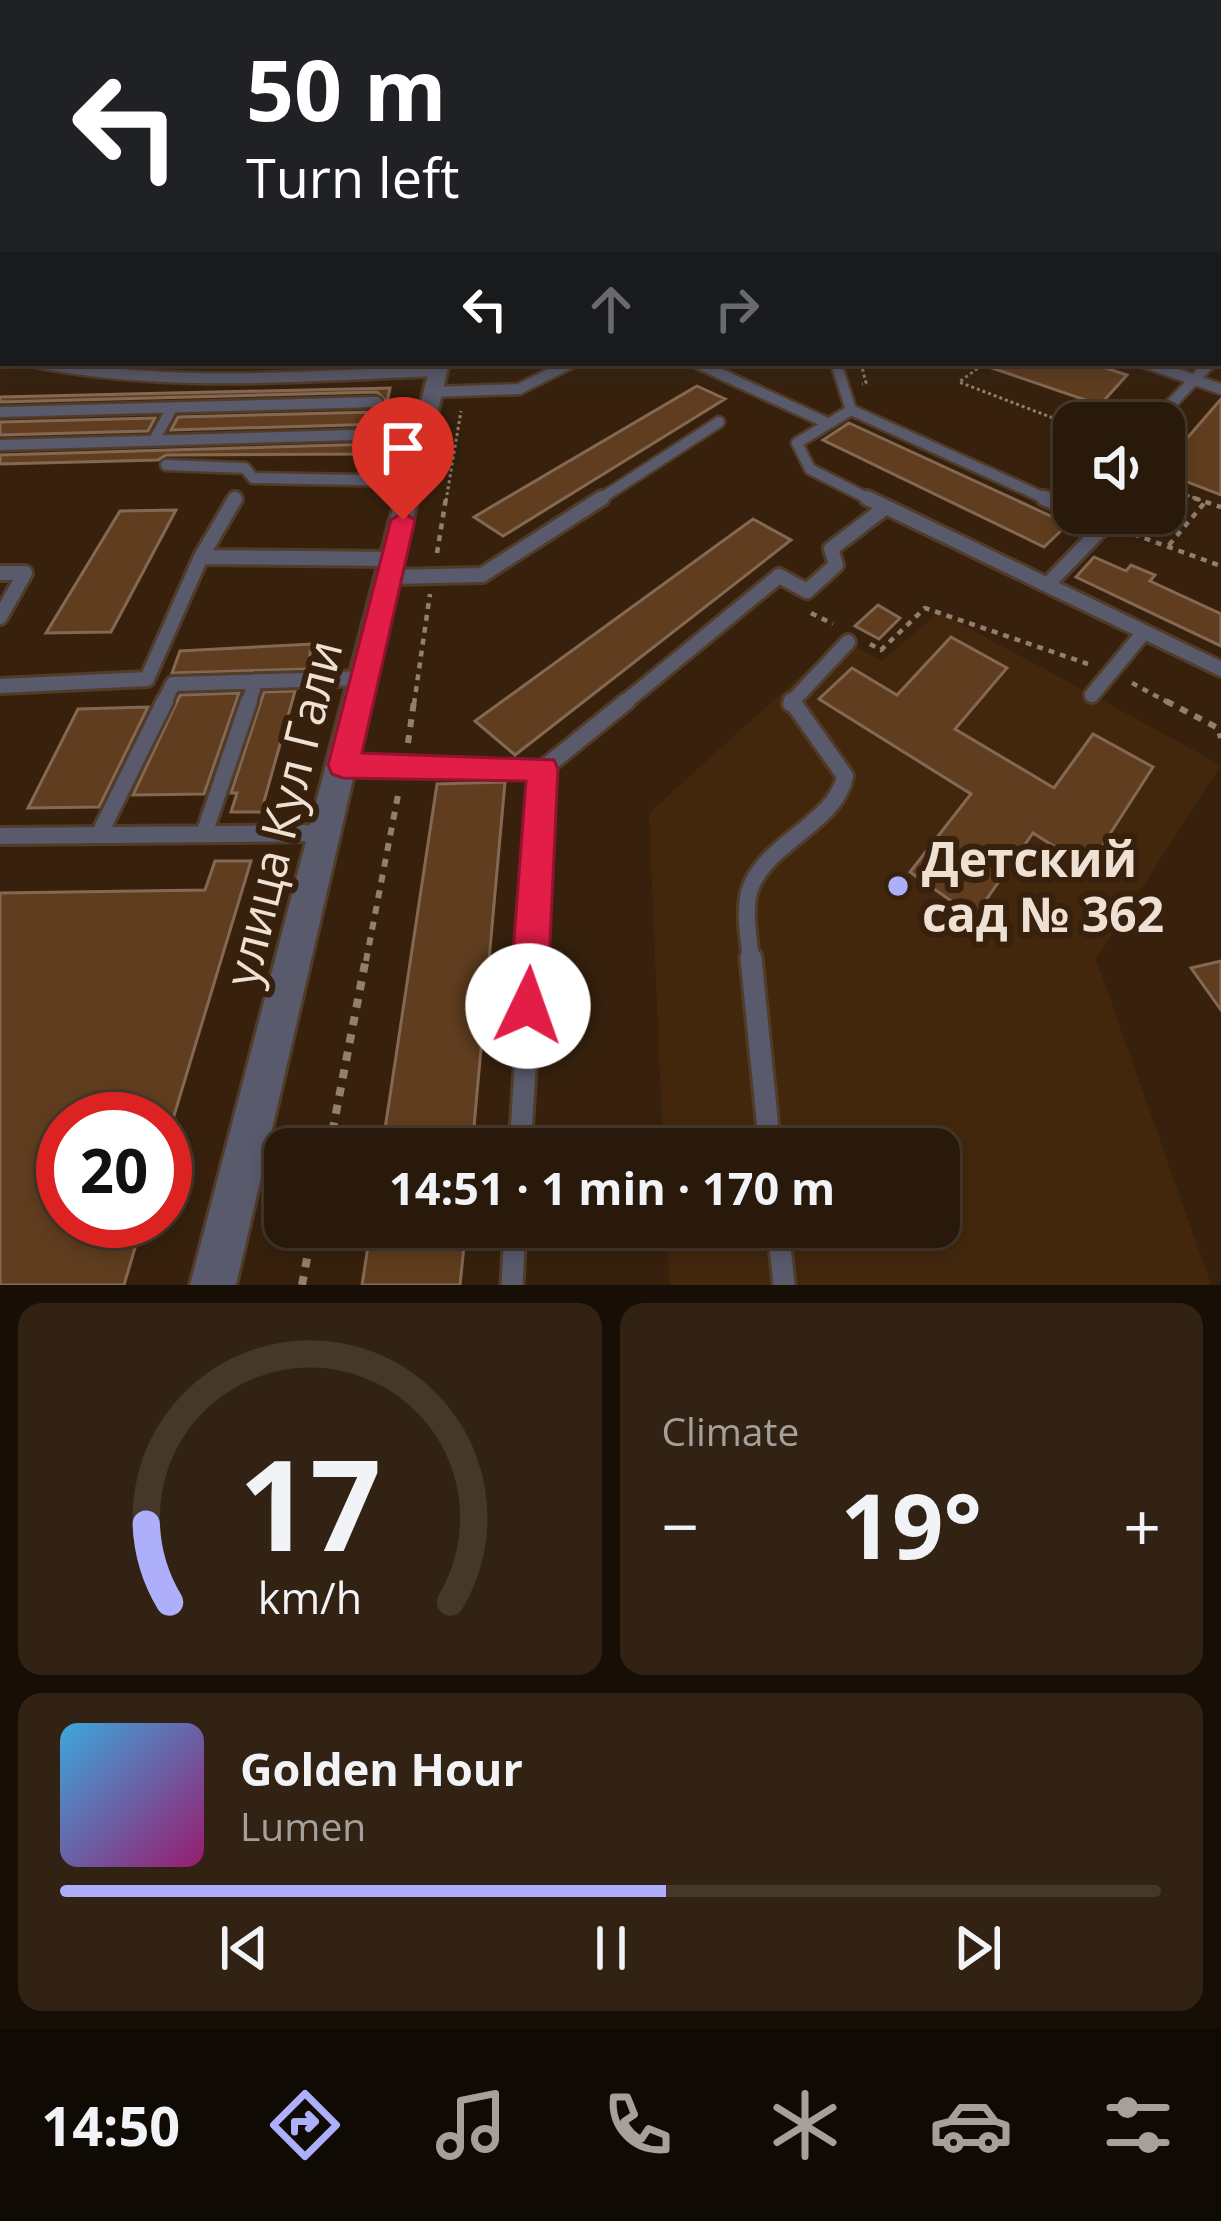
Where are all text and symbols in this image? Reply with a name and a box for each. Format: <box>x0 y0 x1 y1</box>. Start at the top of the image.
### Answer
text: 50 m <box>246 31 446 146</box>
icon: left <box>48 48 204 204</box>
text: Turn left <box>246 140 459 214</box>
icon: left <box>452 276 518 342</box>
icon: ahead <box>578 276 644 342</box>
icon: right <box>704 276 770 342</box>
pin <box>352 397 454 520</box>
map controls <box>1053 402 1185 534</box>
button: sound <box>1053 402 1185 534</box>
icon: arrive <box>370 415 436 481</box>
street label: улица Кул Гали <box>208 633 356 993</box>
place label: Детский сад № 362 <box>922 826 1164 946</box>
marker: Детский сад № 362 <box>885 873 911 899</box>
position arrow <box>465 943 591 1069</box>
speed limit sign: 20 <box>36 1092 192 1248</box>
text: 14:51 · 1 min · 170 m <box>389 1157 835 1218</box>
text: Climate <box>662 1404 799 1457</box>
text: 17 <box>238 1418 381 1588</box>
text: 19° <box>841 1463 982 1585</box>
text: − <box>662 1480 699 1570</box>
text: + <box>1123 1480 1161 1570</box>
text: km/h <box>258 1568 362 1627</box>
text: Golden Hour <box>240 1738 523 1799</box>
text: Lumen <box>240 1799 366 1852</box>
icon: previous <box>211 1915 277 1981</box>
icon: pause <box>578 1915 644 1981</box>
icon: next <box>945 1915 1011 1981</box>
icon: directions <box>263 2083 347 2167</box>
icon: music <box>429 2083 513 2167</box>
icon: phone <box>596 2083 680 2167</box>
icon: climate <box>763 2083 847 2167</box>
icon: car <box>929 2083 1013 2167</box>
icon: filters <box>1096 2083 1180 2167</box>
text: 14:50 <box>41 2088 180 2162</box>

